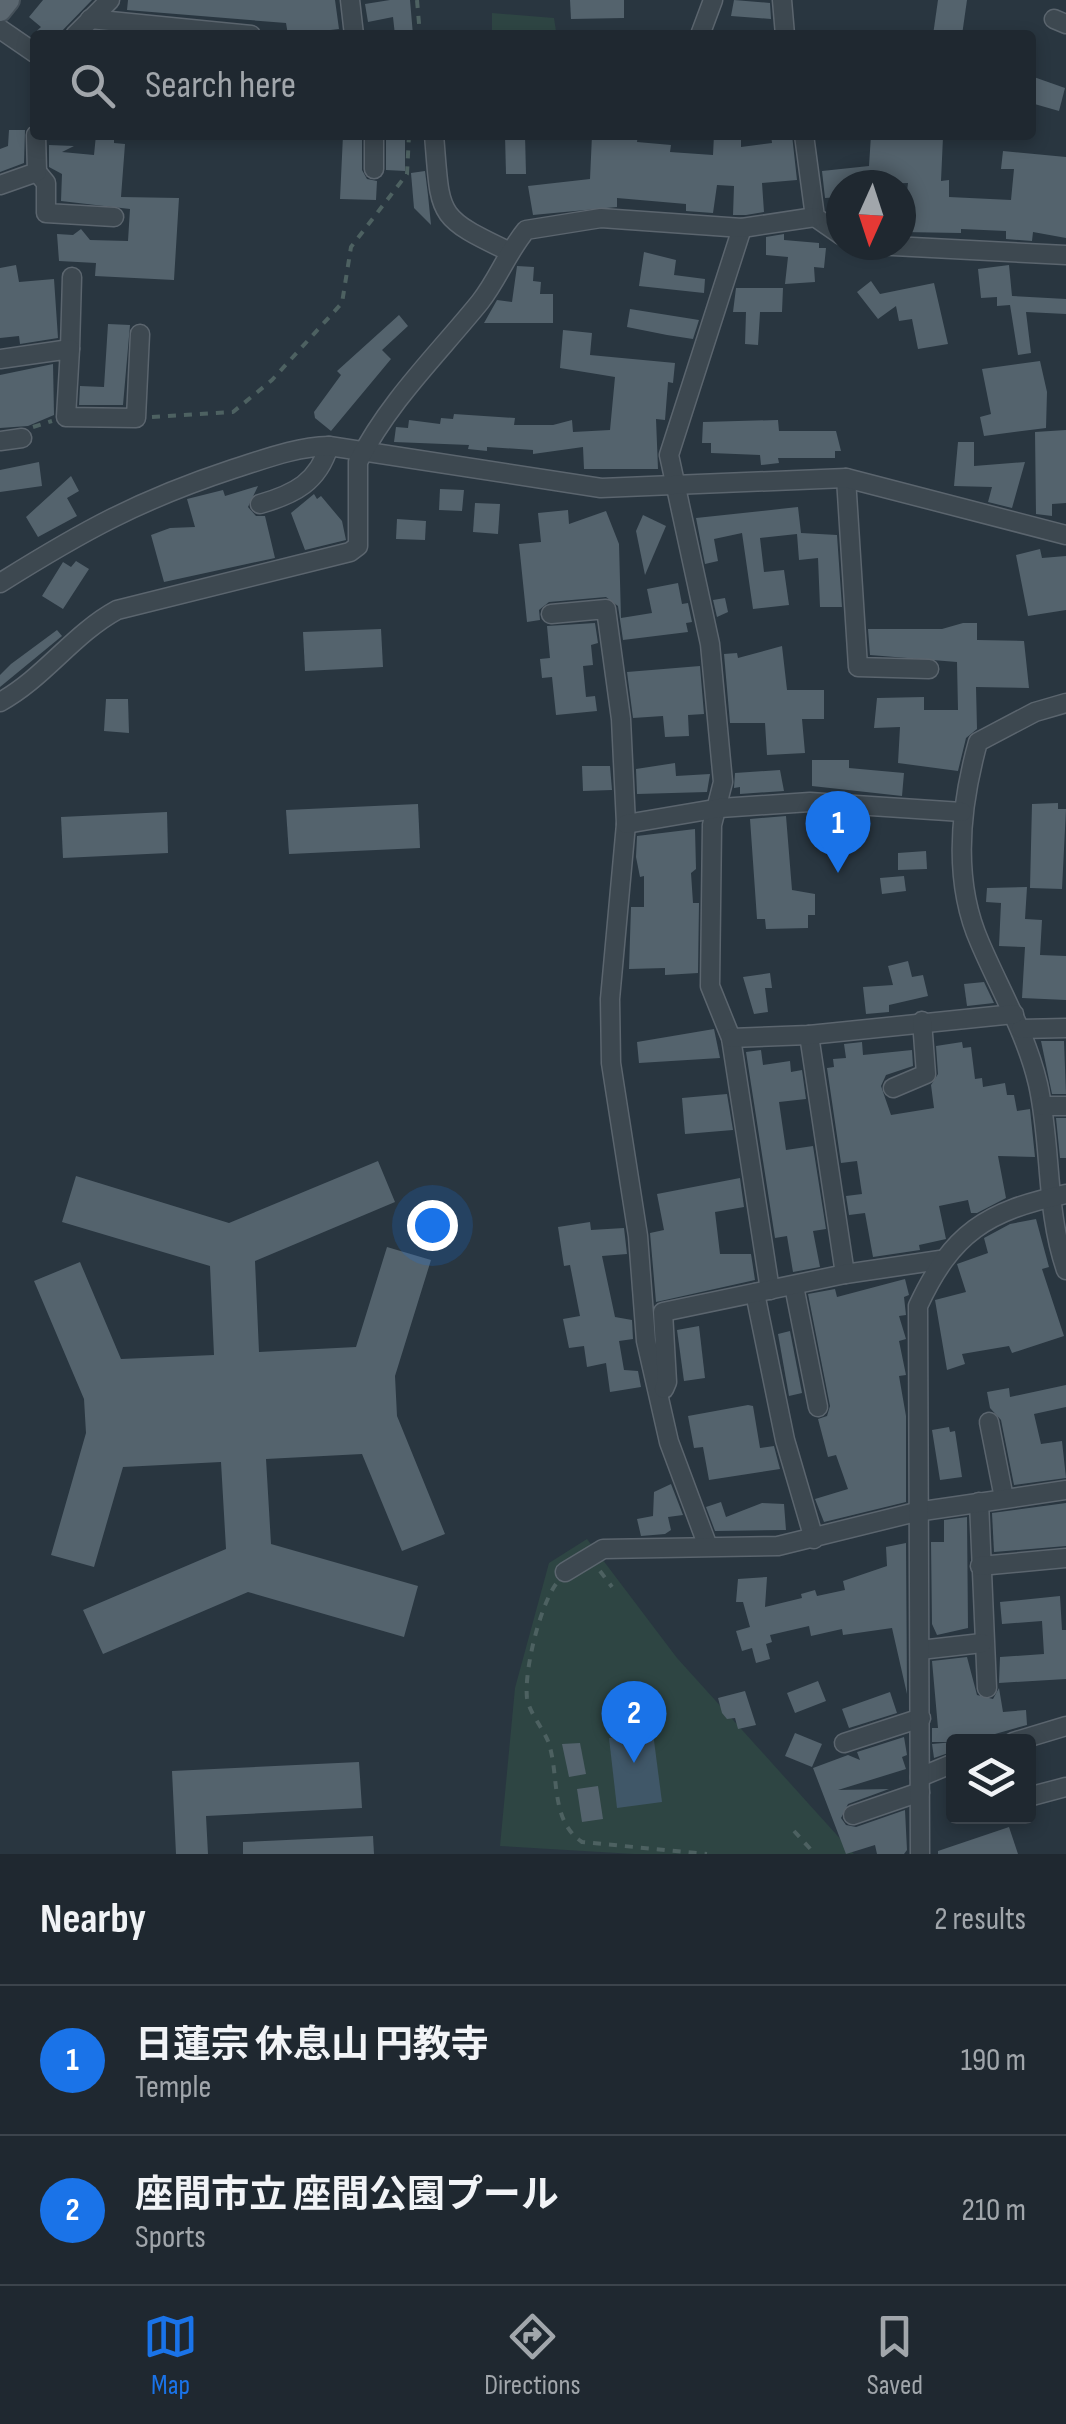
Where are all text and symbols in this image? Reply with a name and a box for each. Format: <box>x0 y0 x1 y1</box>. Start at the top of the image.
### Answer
search box <box>30 30 1036 140</box>
icon: search <box>65 58 120 113</box>
text: Search here <box>145 63 296 108</box>
north arrow <box>826 170 916 260</box>
pin: 1 <box>806 790 870 873</box>
your location <box>407 1200 458 1251</box>
pin: 2 <box>602 1680 666 1763</box>
map controls <box>946 1734 1036 1824</box>
button: layers <box>946 1734 1036 1824</box>
text: Nearby <box>40 1894 146 1945</box>
text: 2 results <box>934 1900 1026 1939</box>
text: 日蓮宗 休息山 円教寺 <box>135 2023 489 2068</box>
text: 1 <box>66 2041 79 2080</box>
text: 190 m <box>961 2041 1026 2080</box>
text: Temple <box>135 2068 211 2107</box>
text: 座間市立 座間公園プール <box>135 2173 559 2218</box>
text: 2 <box>65 2191 80 2230</box>
text: 210 m <box>962 2191 1026 2230</box>
text: Sports <box>135 2218 206 2257</box>
tab: Map <box>143 2309 198 2402</box>
tab: Directions <box>484 2309 581 2402</box>
tab: Saved <box>867 2309 923 2402</box>

